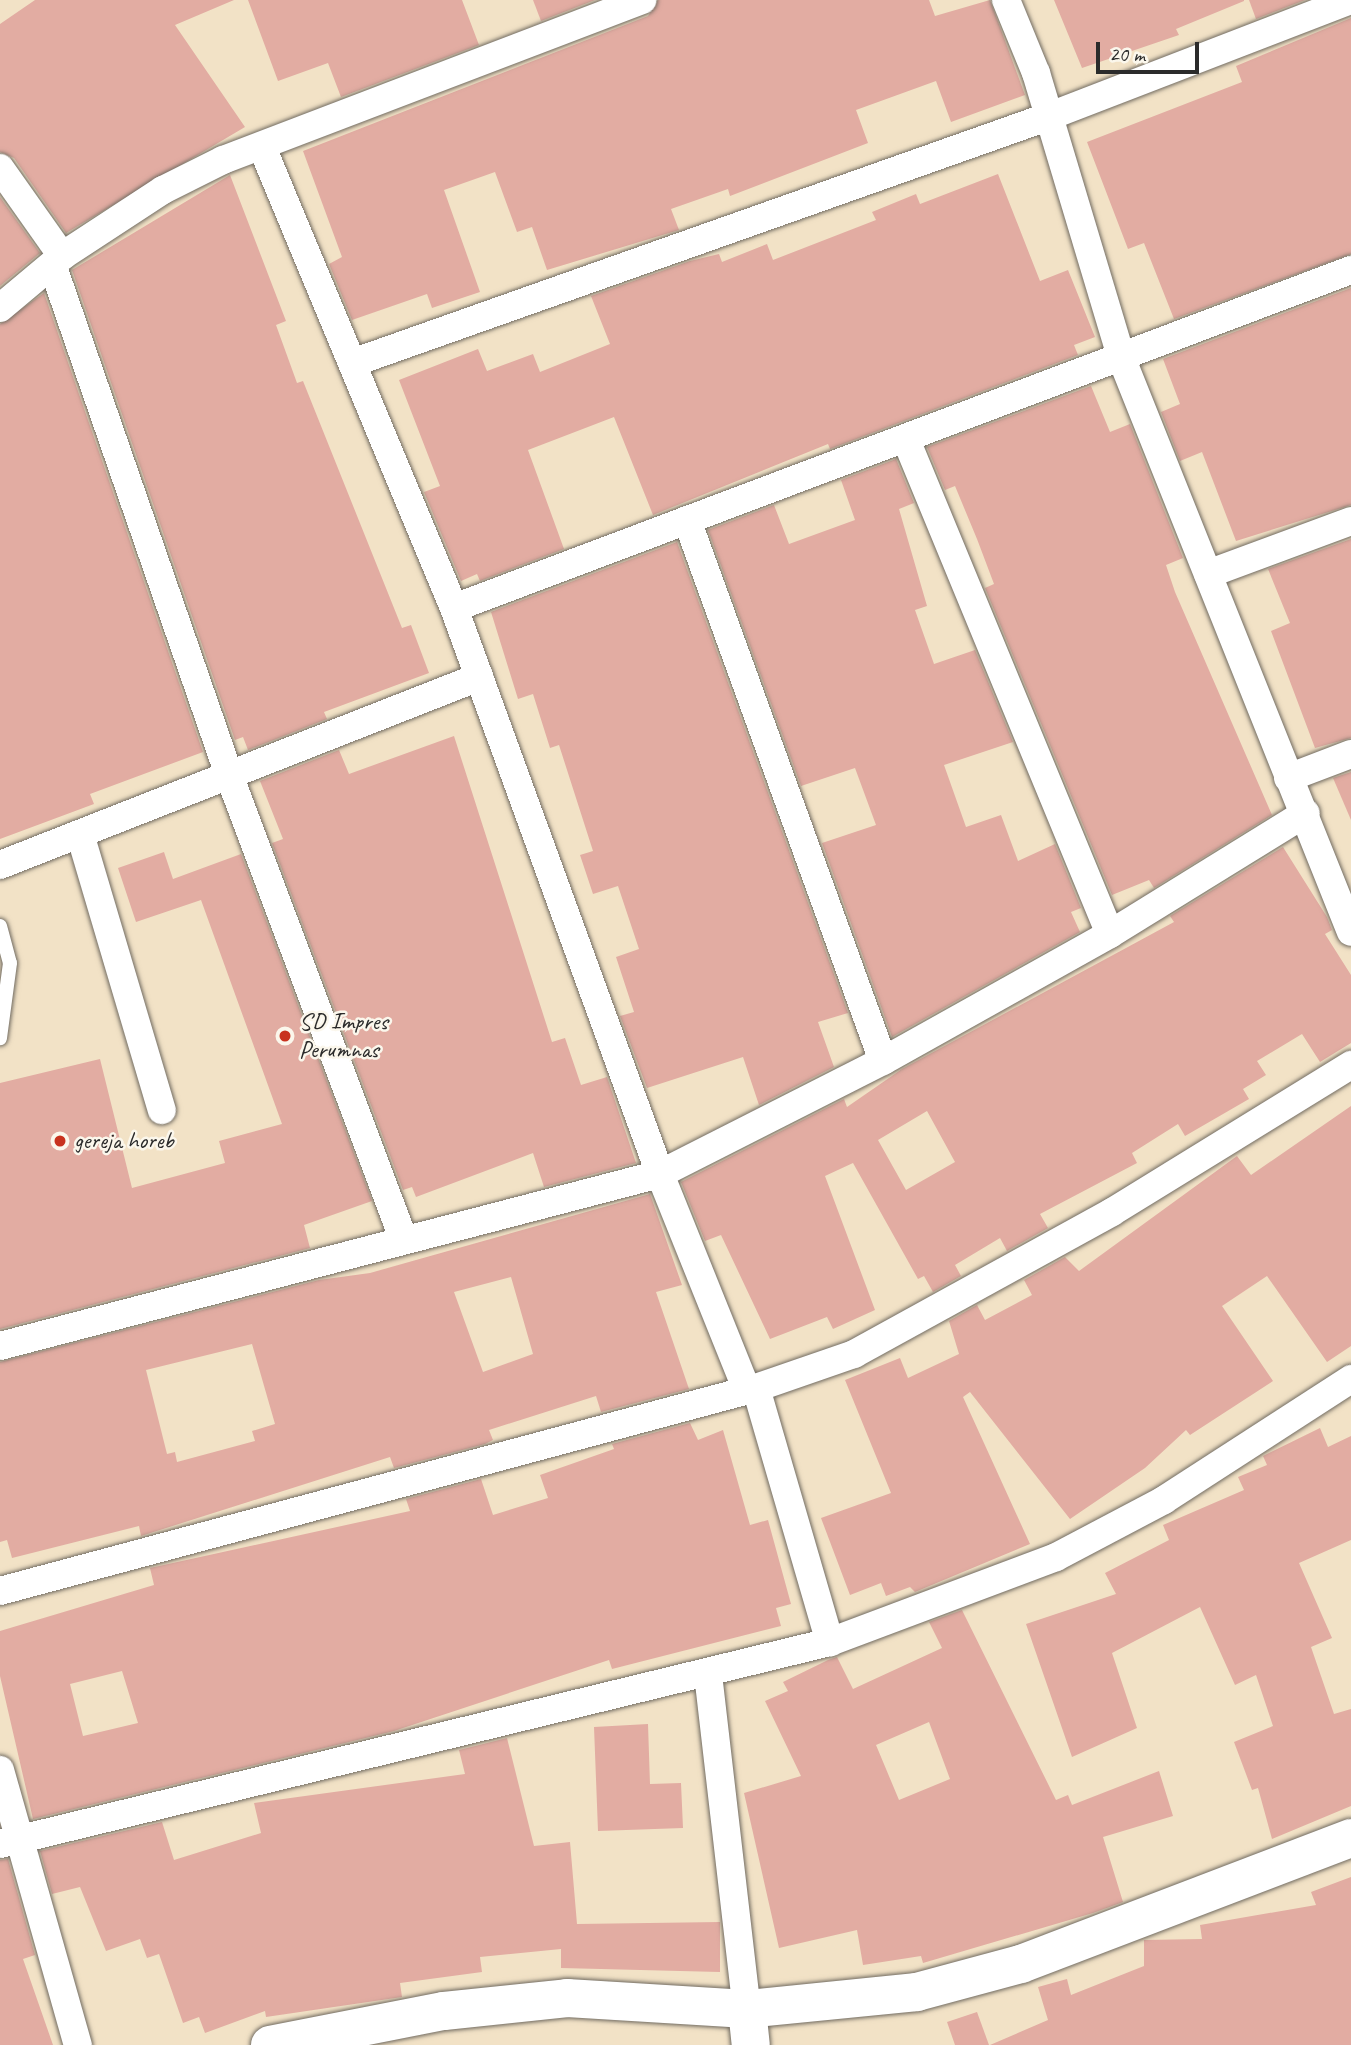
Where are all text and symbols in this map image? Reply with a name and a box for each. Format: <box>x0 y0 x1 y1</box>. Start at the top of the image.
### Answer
scale bar <box>1099 28 1202 72</box>
text: 20 m <box>1109 41 1145 67</box>
place label: SD Impres Perumnas <box>299 1008 388 1064</box>
marker: SD Impres Perumnas <box>277 1028 293 1044</box>
place label: gereja horeb <box>74 1127 174 1155</box>
marker: gereja horeb <box>52 1133 68 1149</box>

